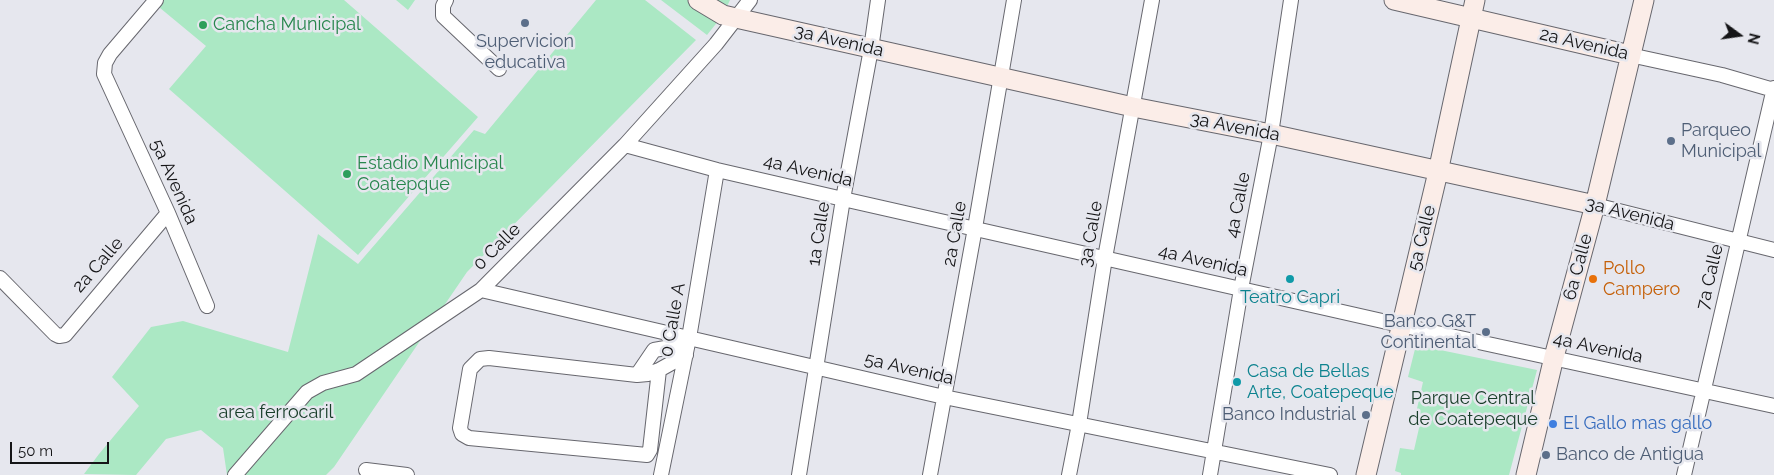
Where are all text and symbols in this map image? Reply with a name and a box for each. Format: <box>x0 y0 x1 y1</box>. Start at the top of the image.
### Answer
north arrow <box>1714 10 1764 60</box>
place label: Cancha Municipal <box>213 14 361 36</box>
marker: Supervicion educativa <box>519 17 531 29</box>
marker: Cancha Municipal <box>197 19 209 31</box>
street label: 3a Avenida <box>792 20 886 62</box>
street label: 2a Avenida <box>1537 23 1631 65</box>
place label: Supervicion educativa <box>476 31 574 74</box>
text: N <box>1744 32 1763 46</box>
street label: 3a Avenida <box>1188 108 1282 146</box>
place label: Parqueo Municipal <box>1681 120 1762 162</box>
marker: Parqueo Municipal <box>1665 135 1677 147</box>
street label: 5a Avenida <box>146 136 202 228</box>
street label: 4a Avenida <box>761 150 855 192</box>
place label: Estadio Municipal Coatepque <box>357 153 503 195</box>
marker: Estadio Municipal Coatepque <box>341 168 353 180</box>
street label: 4a Calle <box>1221 170 1255 240</box>
street label: 3a Avenida <box>1583 193 1677 235</box>
street label: 2a Calle <box>939 199 971 269</box>
street label: 3a Calle <box>1075 199 1107 269</box>
street label: 1a Calle <box>803 200 835 268</box>
street label: 5a Calle <box>1403 203 1441 273</box>
street label: 0 Calle <box>469 219 525 275</box>
street label: 6a Calle <box>1559 231 1597 303</box>
street label: 2a Calle <box>68 233 128 297</box>
street label: 4a Avenida <box>1156 240 1250 282</box>
street label: 7a Calle <box>1692 242 1728 312</box>
place label: Pollo Campero <box>1603 258 1680 300</box>
marker: Teatro Capri <box>1284 273 1296 285</box>
marker: Pollo Campero <box>1587 273 1599 285</box>
street label: 0 Calle A <box>656 281 690 359</box>
place label: Teatro Capri <box>1240 287 1340 309</box>
place label: Banco G&T Continental <box>1380 311 1476 354</box>
marker: Banco G&T Continental <box>1480 326 1492 338</box>
street label: 4a Avenida <box>1551 328 1645 368</box>
street label: 5a Avenida <box>862 348 956 390</box>
place label: Casa de Bellas Arte, Coatepeque <box>1247 361 1394 404</box>
marker: Casa de Bellas Arte, Coatepeque <box>1231 376 1243 388</box>
park label: Parque Central de Coatepeque <box>1408 388 1538 430</box>
park label: area ferrocaril <box>219 402 333 424</box>
place label: Banco Industrial <box>1222 404 1356 426</box>
marker: Banco Industrial <box>1360 409 1372 421</box>
place label: El Gallo mas gallo <box>1563 413 1712 435</box>
marker: El Gallo mas gallo <box>1547 418 1559 430</box>
scale bar <box>12 432 111 464</box>
text: 50 m <box>18 442 53 460</box>
place label: Banco de Antigua <box>1556 444 1704 466</box>
marker: Banco de Antigua <box>1540 449 1552 461</box>

